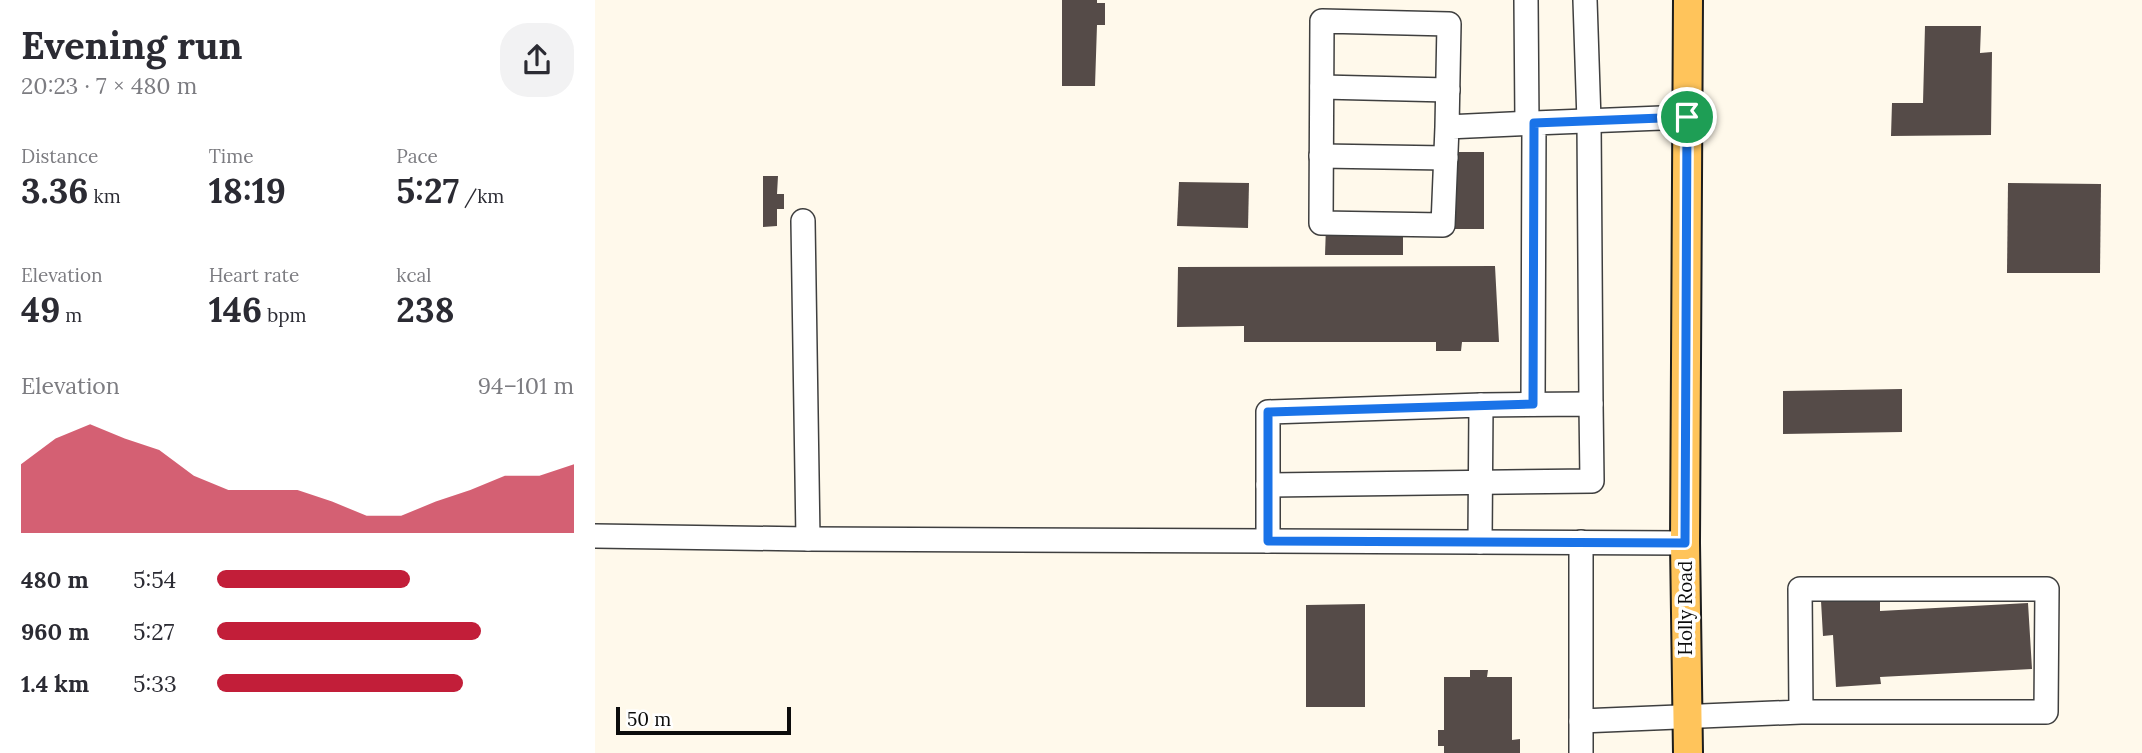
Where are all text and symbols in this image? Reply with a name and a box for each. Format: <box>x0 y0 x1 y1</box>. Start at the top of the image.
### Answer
text: Evening run <box>21 21 243 69</box>
button: share <box>500 23 574 97</box>
text: 20:23 · 7 × 480 m <box>21 71 197 100</box>
pin <box>1657 87 1717 147</box>
icon: arrive <box>1668 98 1706 136</box>
text: Distance <box>21 144 98 168</box>
text: Time <box>209 144 253 168</box>
text: Pace <box>396 144 438 168</box>
text: 3.36 <box>21 168 88 213</box>
text: 18:19 <box>209 168 286 213</box>
text: 5:27 <box>396 168 459 213</box>
text: km <box>88 184 121 208</box>
text: /km <box>459 184 504 208</box>
text: Elevation <box>21 263 103 287</box>
text: Heart rate <box>209 263 299 287</box>
text: kcal <box>396 263 431 287</box>
text: 49 <box>21 287 60 332</box>
text: 146 <box>209 287 262 332</box>
text: 238 <box>396 287 455 332</box>
text: m <box>60 303 82 327</box>
text: bpm <box>262 303 307 327</box>
text: Elevation <box>21 371 120 400</box>
text: 94–101 m <box>478 371 574 400</box>
street label: Holly Road <box>1673 561 1697 655</box>
text: 480 m <box>21 565 89 594</box>
text: 5:54 <box>133 565 176 594</box>
text: 960 m <box>21 617 89 646</box>
text: 5:27 <box>133 617 174 646</box>
text: 1.4 km <box>21 669 89 698</box>
text: 5:33 <box>133 669 177 698</box>
scale bar <box>616 704 791 736</box>
text: 50 m <box>627 707 671 731</box>

